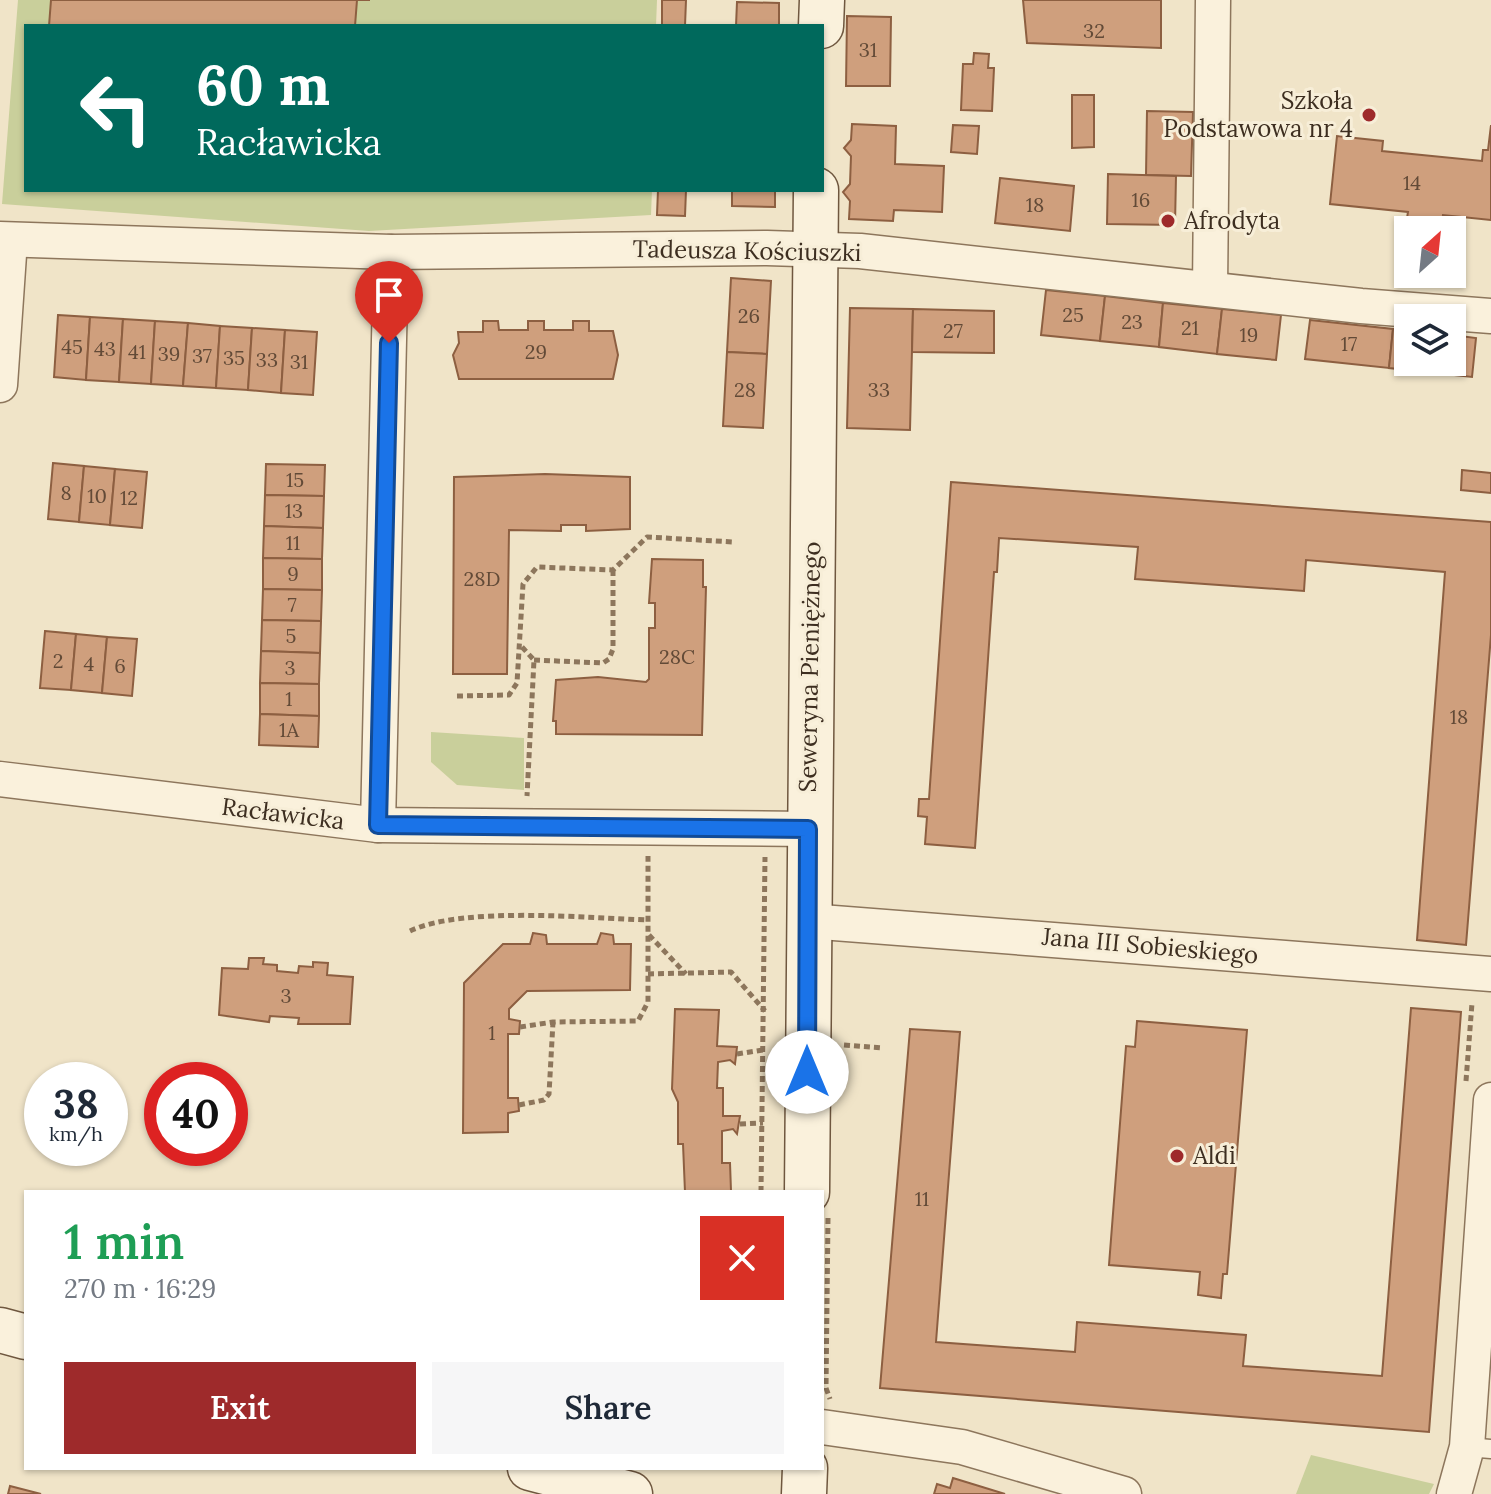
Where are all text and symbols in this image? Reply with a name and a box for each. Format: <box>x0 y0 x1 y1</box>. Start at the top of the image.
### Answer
house number: 32 <box>1083 18 1105 43</box>
house number: 31 <box>859 37 877 62</box>
text: 60 m <box>196 49 330 120</box>
icon: left <box>64 56 168 160</box>
place label: Szkoła Podstawowa nr 4 <box>1163 85 1353 144</box>
marker: Szkoła Podstawowa nr 4 <box>1360 106 1378 124</box>
text: Racławicka <box>196 119 381 165</box>
house number: 14 <box>1403 170 1421 195</box>
house number: 16 <box>1132 187 1150 212</box>
house number: 18 <box>1026 192 1044 217</box>
place label: Afrodyta <box>1183 205 1280 236</box>
marker: Afrodyta <box>1159 212 1177 230</box>
north arrow <box>1394 216 1466 288</box>
map controls <box>1394 216 1466 376</box>
street label: Tadeusza Kościuszki <box>632 233 862 268</box>
pin <box>355 261 423 343</box>
icon: arrive <box>367 273 411 317</box>
house number: 25 <box>1062 302 1084 327</box>
house number: 26 <box>738 303 760 328</box>
button: layers <box>1394 304 1466 376</box>
house number: 23 <box>1121 309 1143 334</box>
house number: 21 <box>1181 315 1199 340</box>
house number: 27 <box>943 318 963 343</box>
house number: 19 <box>1240 322 1258 347</box>
house number: 17 <box>1341 331 1357 356</box>
house number: 45 <box>61 334 83 359</box>
house number: 43 <box>94 336 116 361</box>
house number: 41 <box>128 339 146 364</box>
house number: 29 <box>525 339 547 364</box>
house number: 39 <box>158 341 180 366</box>
house number: 37 <box>192 343 212 368</box>
house number: 35 <box>223 345 245 370</box>
house number: 33 <box>256 347 278 372</box>
house number: 31 <box>290 349 308 374</box>
house number: 28 <box>734 377 756 402</box>
house number: 33 <box>868 377 890 402</box>
house number: 15 <box>286 467 304 492</box>
house number: 8 <box>60 480 72 505</box>
house number: 10 <box>87 483 107 508</box>
house number: 12 <box>120 485 138 510</box>
house number: 13 <box>285 498 303 523</box>
house number: 11 <box>286 530 300 555</box>
street label: Seweryna Pieniężnego <box>792 541 827 793</box>
house number: 9 <box>287 561 299 586</box>
house number: 28D <box>464 566 500 591</box>
house number: 7 <box>287 592 297 617</box>
house number: 5 <box>286 623 296 648</box>
house number: 28C <box>659 644 695 669</box>
house number: 2 <box>53 648 63 673</box>
house number: 4 <box>84 651 95 676</box>
house number: 6 <box>114 653 126 678</box>
house number: 3 <box>284 655 296 680</box>
house number: 1 <box>285 686 293 711</box>
house number: 18 <box>1450 704 1468 729</box>
house number: 1A <box>279 717 299 742</box>
street label: Racławicka <box>220 791 346 836</box>
street label: Jana III Sobieskiego <box>1040 921 1259 970</box>
house number: 3 <box>280 983 292 1008</box>
house number: 1 <box>488 1020 496 1045</box>
position arrow <box>765 1030 849 1114</box>
speed limit sign: 40 <box>144 1062 248 1166</box>
text: 38 <box>53 1078 99 1129</box>
text: km/h <box>49 1121 103 1146</box>
place label: Aldi <box>1192 1140 1236 1171</box>
marker: Aldi <box>1168 1147 1186 1165</box>
house number: 11 <box>915 1186 929 1211</box>
text: 1 min <box>64 1211 184 1272</box>
button: close <box>700 1216 784 1300</box>
text: 270 m · 16:29 <box>64 1272 216 1305</box>
button: Exit <box>64 1362 416 1454</box>
button: Share <box>432 1362 784 1454</box>

